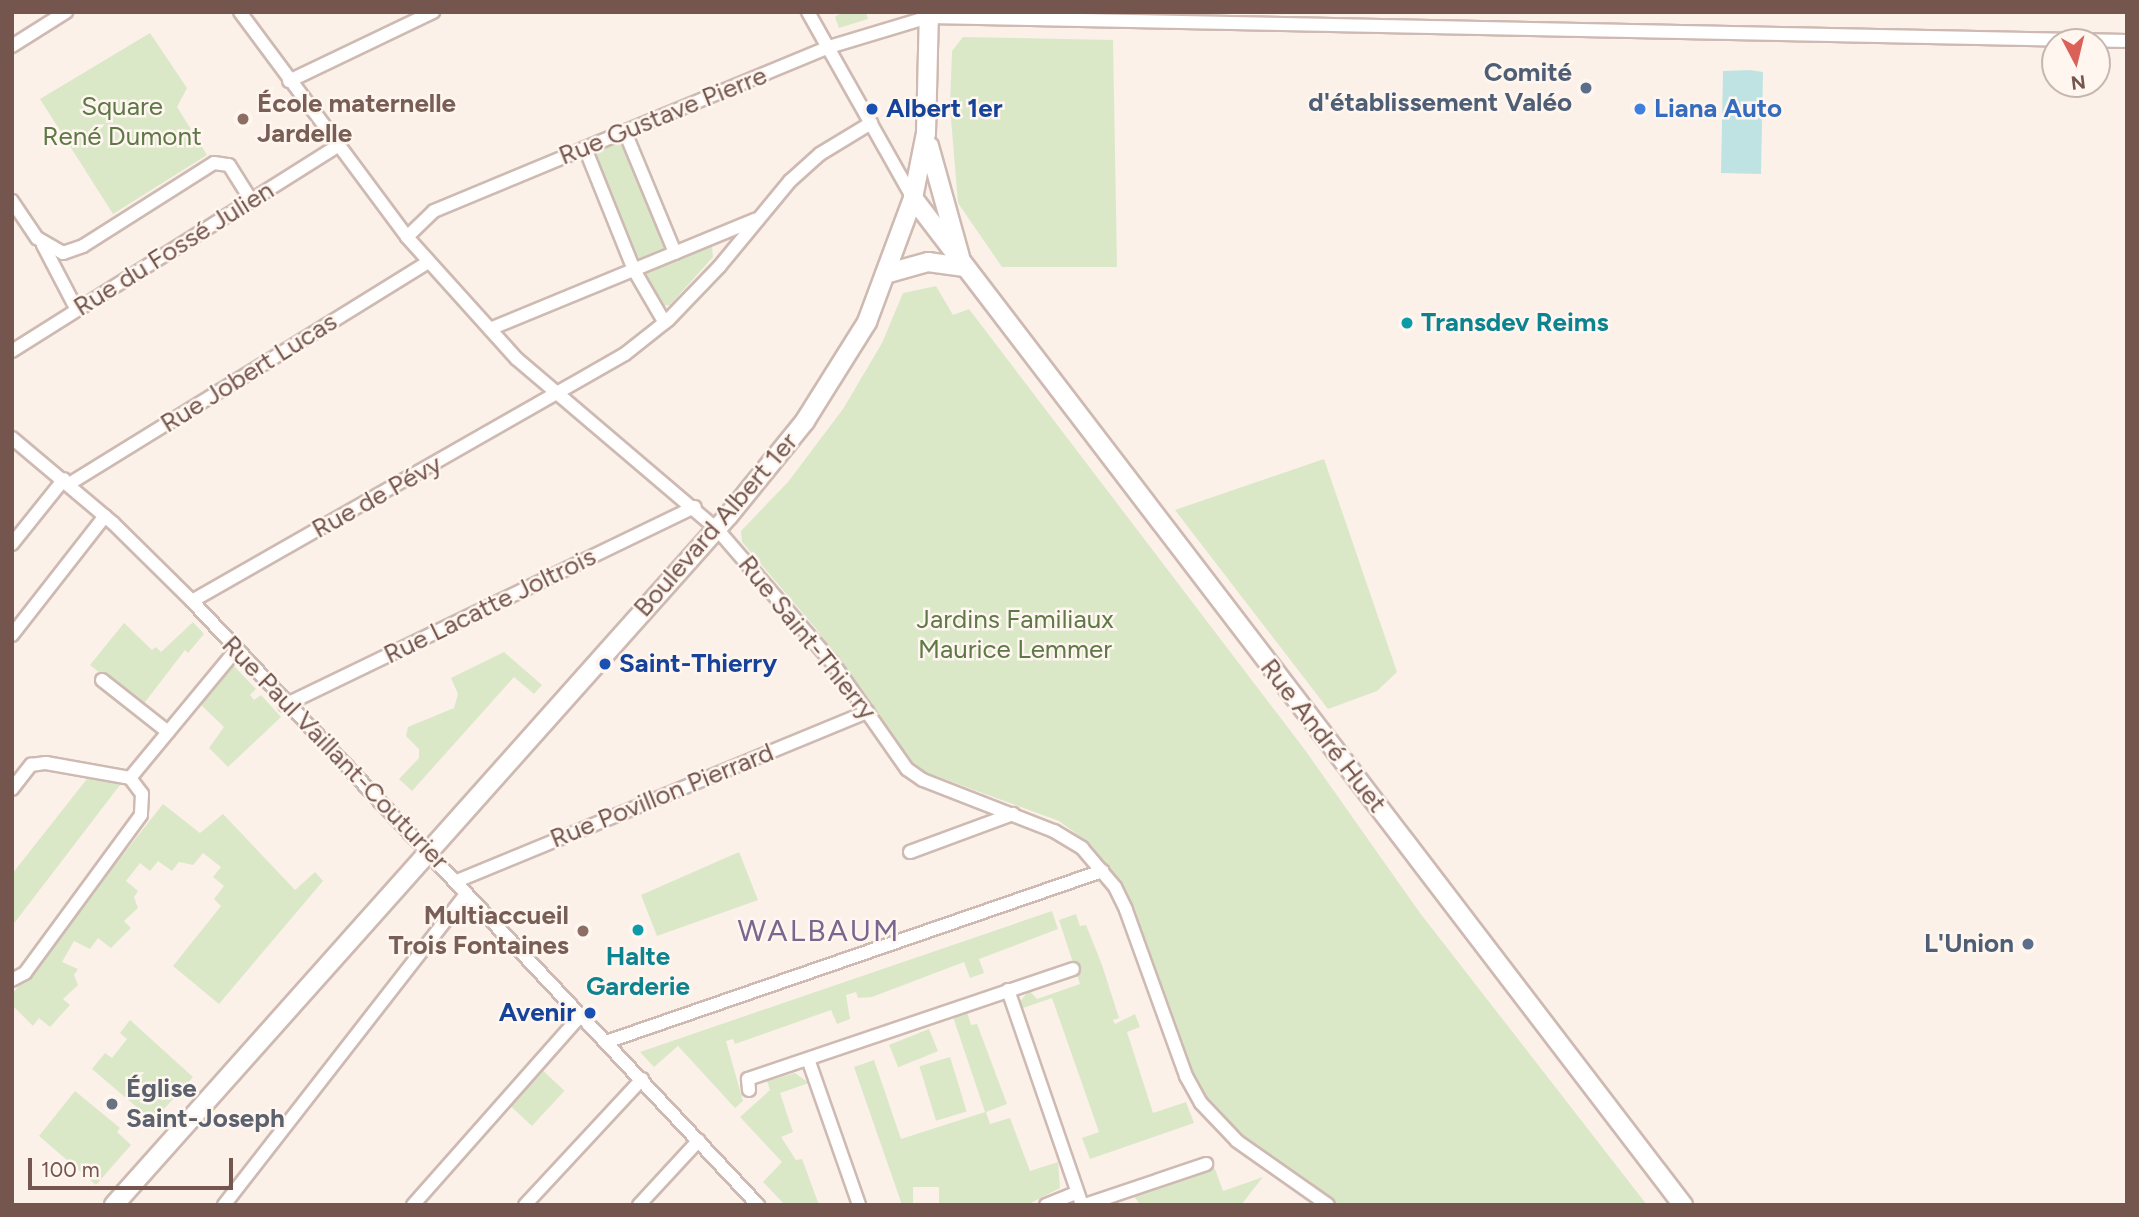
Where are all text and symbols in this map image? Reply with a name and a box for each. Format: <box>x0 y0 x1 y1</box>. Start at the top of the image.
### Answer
north arrow <box>2041 28 2111 98</box>
place label: Comité d'établissement Valéo <box>1308 57 1572 119</box>
street label: Rue Gustave Pierre <box>554 60 772 172</box>
text: N <box>2070 70 2087 95</box>
marker: Comité d'établissement Valéo <box>1578 80 1594 96</box>
place label: École maternelle Jardelle <box>257 88 456 150</box>
park label: Square René Dumont <box>42 91 202 152</box>
place label: Albert 1er <box>886 93 1003 125</box>
place label: Liana Auto <box>1654 93 1782 125</box>
marker: Albert 1er <box>864 101 880 117</box>
marker: Liana Auto <box>1632 101 1648 117</box>
marker: École maternelle Jardelle <box>235 111 251 127</box>
street label: Rue du Fossé Julien <box>68 175 280 323</box>
street label: Rue Jobert Lucas <box>155 306 343 440</box>
place label: Transdev Reims <box>1421 307 1609 339</box>
marker: Transdev Reims <box>1399 315 1415 331</box>
street label: Boulevard Albert 1er <box>628 427 804 623</box>
street label: Rue de Pévy <box>307 449 447 545</box>
street label: Rue Lacatte Joltrois <box>379 541 601 671</box>
street label: Rue Saint-Thierry <box>731 550 883 726</box>
park label: Jardins Familiaux Maurice Lemmer <box>916 604 1114 666</box>
street label: Rue Paul Vaillant-Couturier <box>215 630 455 876</box>
place label: Saint-Thierry <box>619 648 777 680</box>
street label: Rue André Huet <box>1253 653 1393 819</box>
marker: Saint-Thierry <box>597 656 613 672</box>
street label: Rue Povillon Pierrard <box>546 737 778 855</box>
place label: Multiaccueil Trois Fontaines <box>388 900 569 962</box>
district label: WALBAUM <box>738 913 900 949</box>
marker: Halte Garderie <box>630 922 646 938</box>
marker: Multiaccueil Trois Fontaines <box>575 923 591 939</box>
place label: L'Union <box>1924 928 2014 960</box>
marker: L'Union <box>2020 936 2036 952</box>
place label: Halte Garderie <box>586 941 690 1002</box>
place label: Avenir <box>499 997 576 1029</box>
marker: Avenir <box>582 1005 598 1021</box>
place label: Église Saint-Joseph <box>126 1073 285 1134</box>
marker: Église Saint-Joseph <box>104 1096 120 1112</box>
scale bar <box>32 1144 236 1188</box>
text: 100 m <box>41 1157 100 1182</box>

